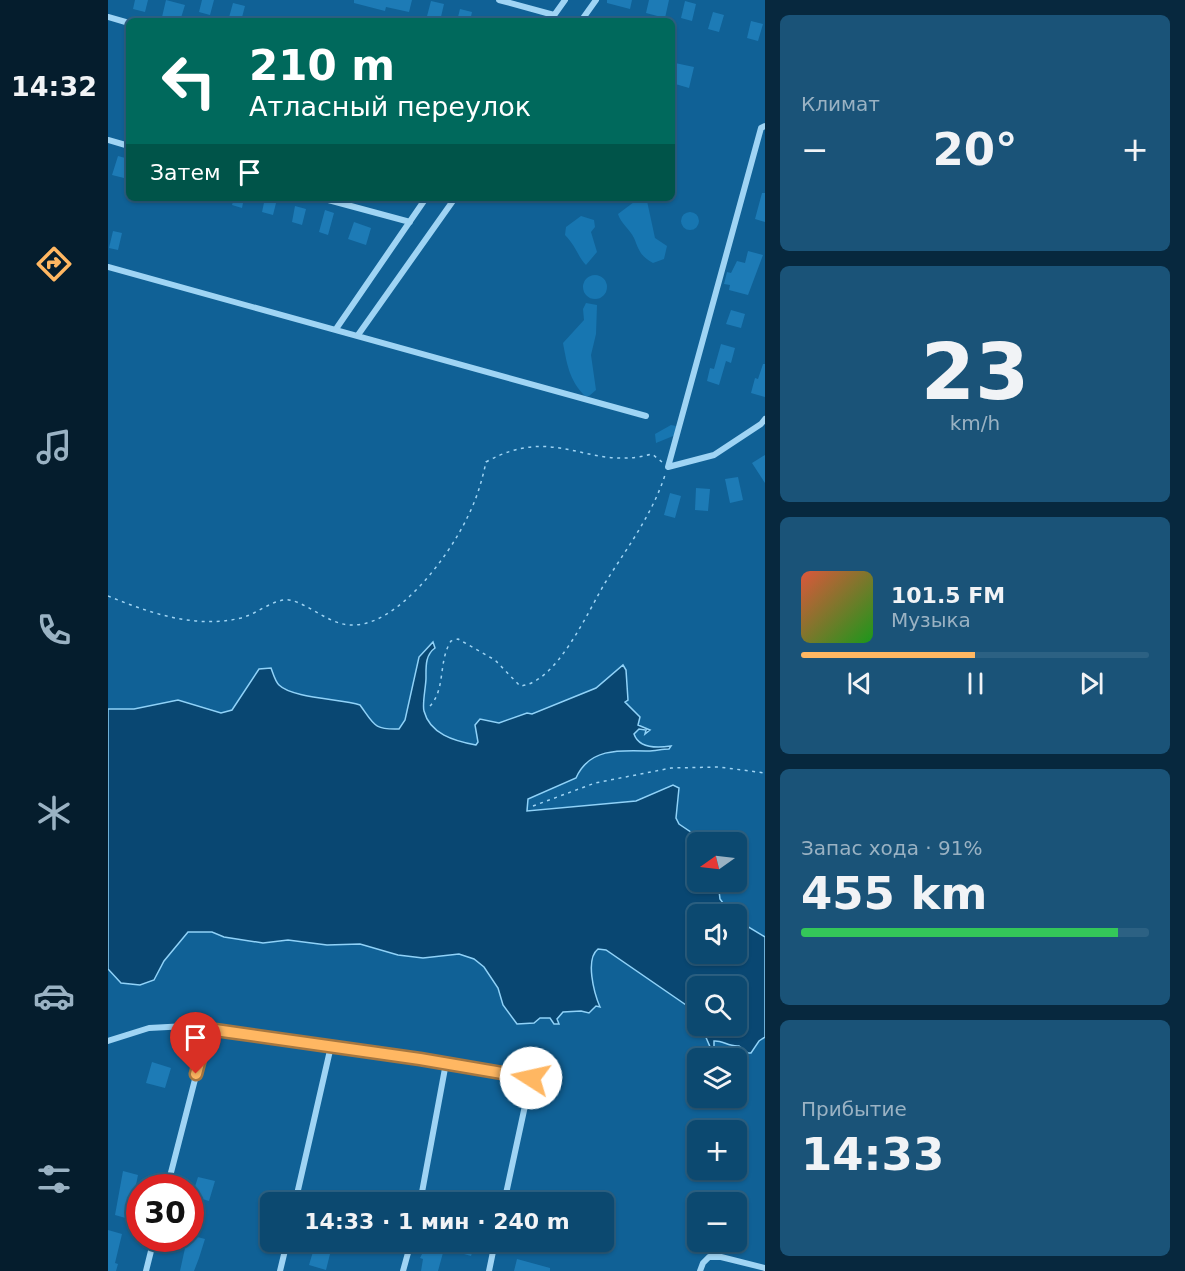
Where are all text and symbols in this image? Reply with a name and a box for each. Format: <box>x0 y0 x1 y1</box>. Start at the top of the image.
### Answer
text: 210 m <box>249 41 395 90</box>
icon: left <box>150 42 228 120</box>
text: 14:32 <box>11 71 97 102</box>
text: Атласный переулок <box>249 91 531 122</box>
text: Климат <box>801 92 880 116</box>
text: 20° <box>932 123 1018 176</box>
text: − <box>801 130 829 169</box>
text: + <box>1121 130 1149 169</box>
icon: arrive <box>233 156 266 189</box>
text: Затем <box>150 160 221 185</box>
icon: directions <box>33 243 75 285</box>
text: 23 <box>921 327 1029 417</box>
text: km/h <box>950 411 1000 435</box>
icon: music <box>33 426 75 468</box>
text: 101.5 FM <box>891 583 1005 608</box>
text: Музыка <box>891 608 971 632</box>
icon: phone <box>33 609 75 651</box>
icon: previous <box>843 667 876 700</box>
icon: pause <box>959 667 992 700</box>
icon: next <box>1075 667 1108 700</box>
icon: climate <box>33 792 75 834</box>
north arrow <box>687 832 747 892</box>
map controls <box>687 832 747 1252</box>
text: Запас хода · 91% <box>801 836 982 860</box>
text: 455 km <box>801 867 987 920</box>
button: sound <box>687 904 747 964</box>
icon: car <box>33 975 75 1017</box>
button: search <box>687 976 747 1036</box>
pin <box>170 1012 221 1074</box>
icon: arrive <box>179 1021 212 1054</box>
position arrow <box>499 1046 563 1110</box>
button: layers <box>687 1048 747 1108</box>
text: Прибытие <box>801 1097 907 1121</box>
button: + <box>687 1120 747 1180</box>
text: 14:33 <box>801 1128 944 1181</box>
icon: filters <box>33 1158 75 1200</box>
speed limit sign: 30 <box>126 1174 204 1252</box>
button: − <box>687 1192 747 1252</box>
text: 14:33 · 1 мин · 240 m <box>304 1209 570 1234</box>

